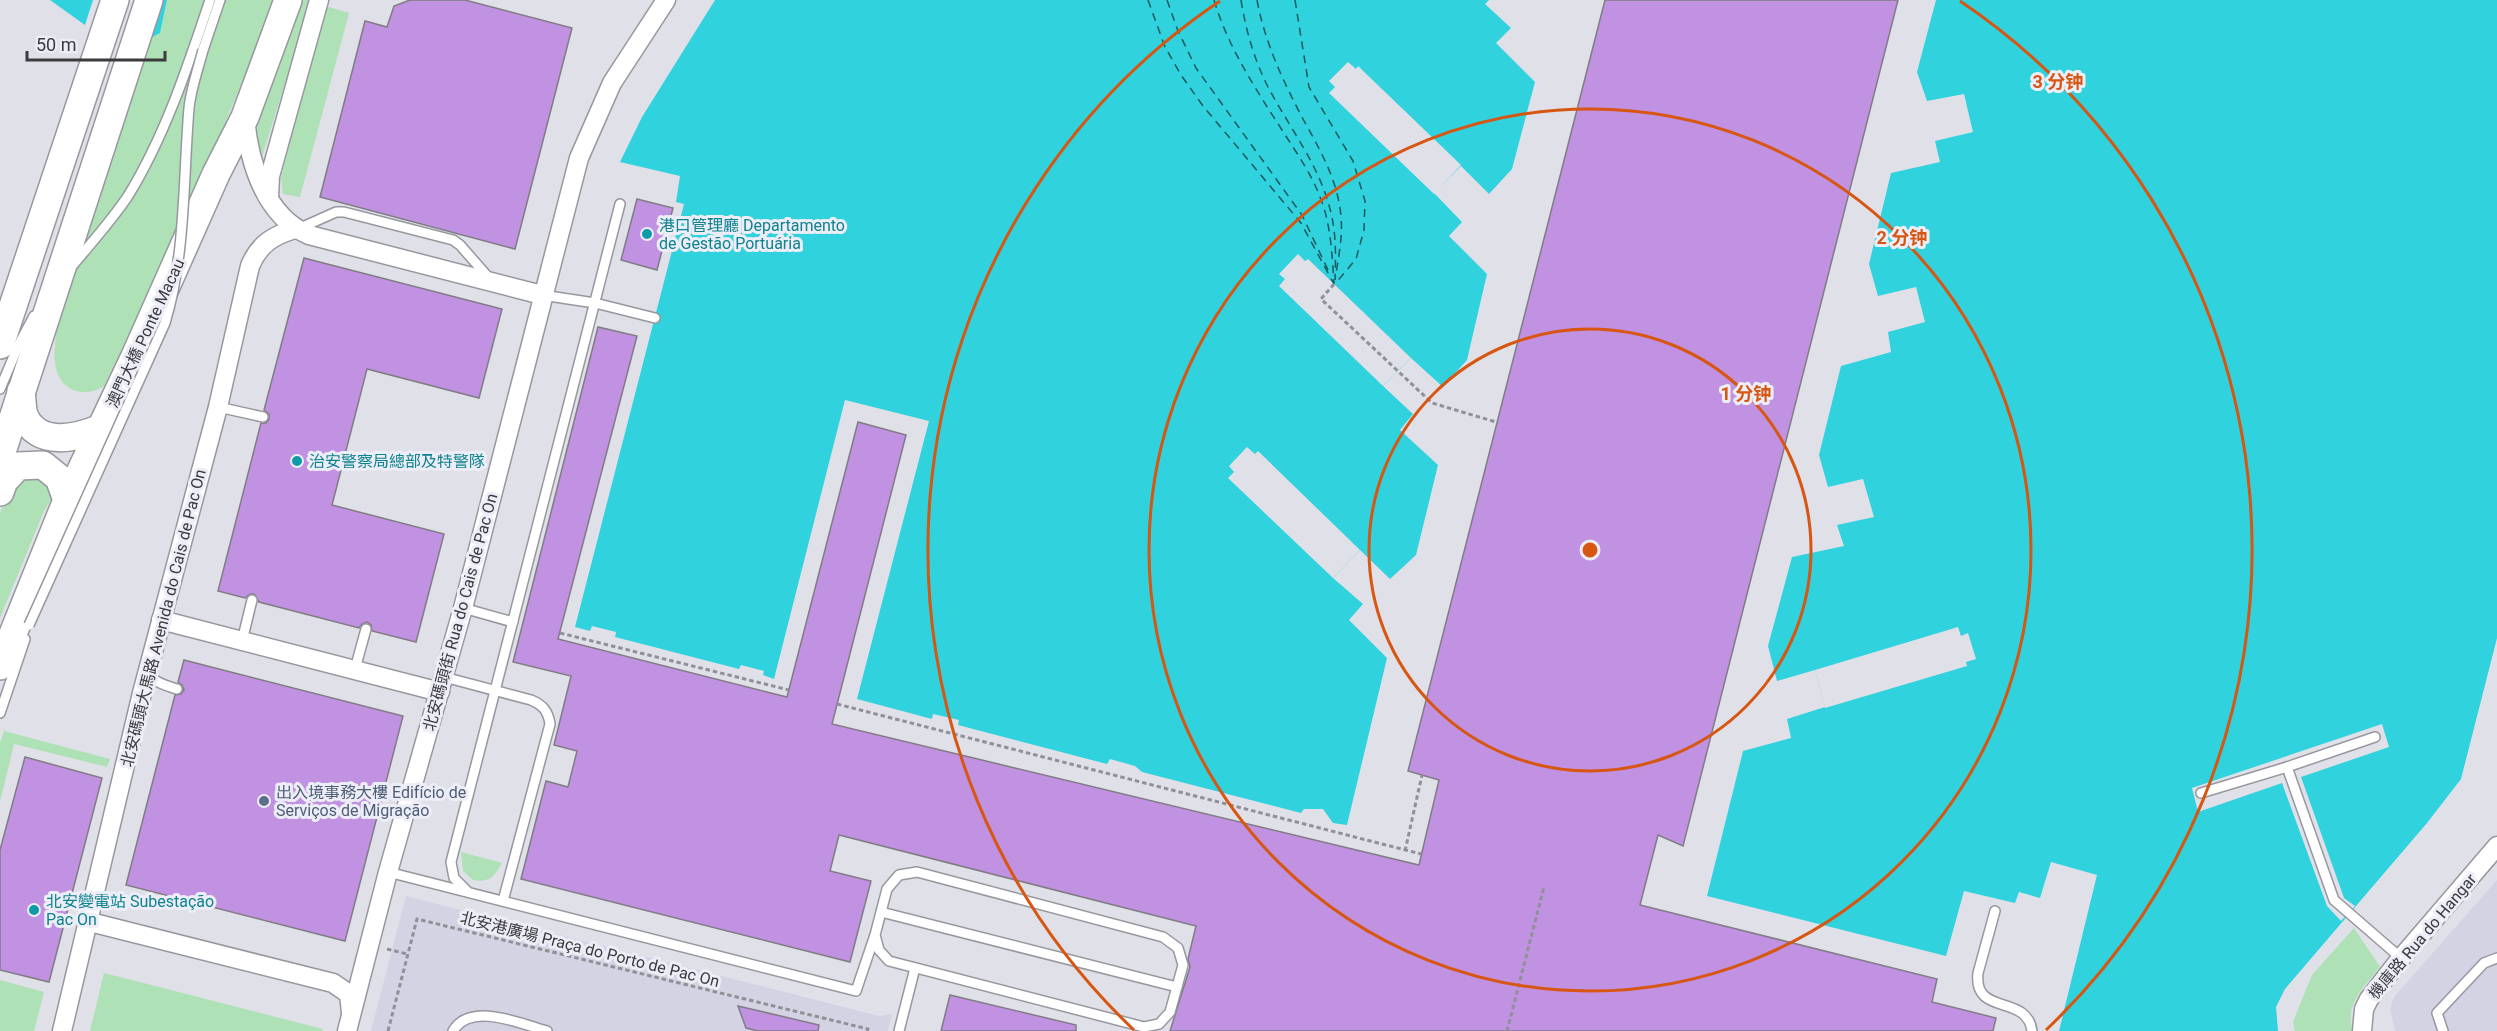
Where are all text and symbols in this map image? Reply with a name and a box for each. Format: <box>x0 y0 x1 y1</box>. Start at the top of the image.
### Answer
scale bar <box>27 24 165 62</box>
text: 50 m <box>36 34 76 55</box>
text: 3 分钟 <box>2033 71 2083 92</box>
place label: 港口管理廳 Departamento de Gestão Portuária <box>659 216 845 253</box>
marker: 港口管理廳 Departamento de Gestão Portuária <box>640 227 654 241</box>
text: 2 分钟 <box>1877 227 1927 248</box>
street label: 澳門大橋 Ponte Macau <box>103 256 188 411</box>
text: 1 分钟 <box>1721 383 1771 404</box>
place label: 治安警察局總部及特警隊 <box>309 452 485 471</box>
marker: 治安警察局總部及特警隊 <box>290 454 304 468</box>
street label: 北安碼頭大馬路 Avenida do Cais de Pac On <box>117 467 210 769</box>
street label: 北安碼頭街 Rua do Cais de Pac On <box>420 491 501 733</box>
centre of rings <box>1580 540 1600 560</box>
place label: 出入境事務大樓 Edifício de Serviços de Migração <box>276 783 466 820</box>
marker: 出入境事務大樓 Edifício de Serviços de Migração <box>257 794 271 808</box>
street label: 機庫路 Rua do Hangar <box>2364 869 2481 1003</box>
place label: 北安變電站 Subestação Pac On <box>46 892 214 929</box>
marker: 北安變電站 Subestação Pac On <box>27 903 41 917</box>
street label: 北安港廣場 Praça do Porto de Pac On <box>458 908 721 991</box>

